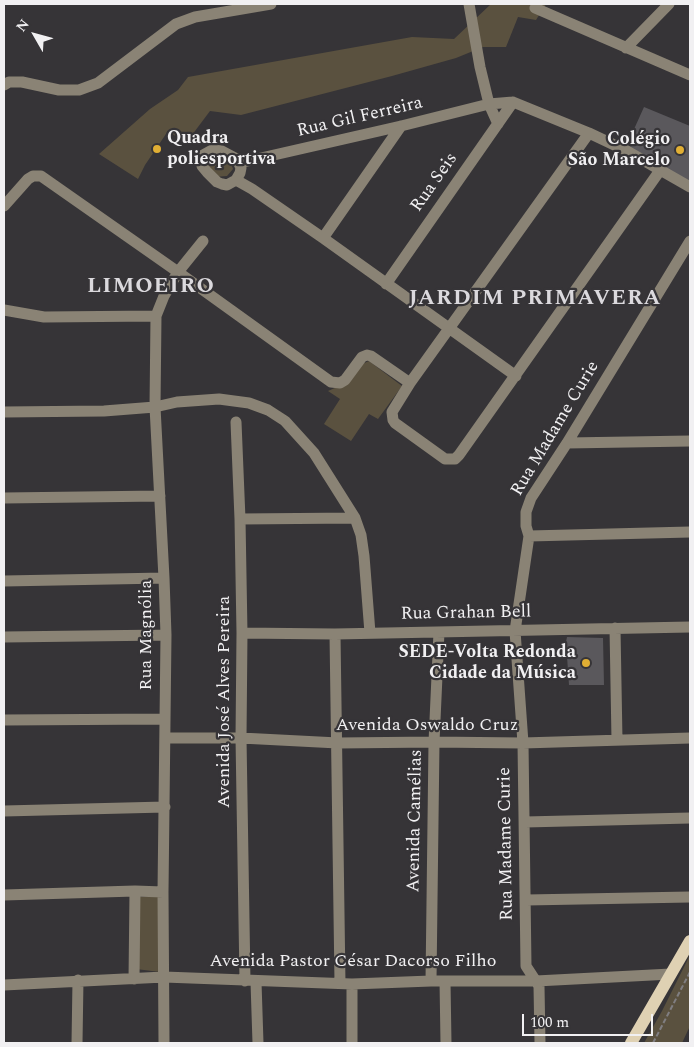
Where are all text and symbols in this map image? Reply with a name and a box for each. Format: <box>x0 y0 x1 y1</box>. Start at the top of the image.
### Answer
north arrow <box>10 10 60 60</box>
text: N <box>11 14 35 36</box>
street label: Rua Gil Ferreira <box>295 93 425 143</box>
place label: Quadra poliesportiva <box>167 128 276 170</box>
place label: Colégio São Marcelo <box>568 129 670 172</box>
marker: Quadra poliesportiva <box>151 143 163 155</box>
marker: Colégio São Marcelo <box>674 144 686 156</box>
street label: Rua Seis <box>407 149 463 217</box>
district label: LIMOEIRO <box>86 275 216 301</box>
district label: JARDIM PRIMAVERA <box>406 287 664 313</box>
street label: Rua Madame Curie <box>507 358 605 500</box>
street label: Rua Magnólia <box>136 580 158 690</box>
street label: Avenida José Alves Pereira <box>214 596 236 808</box>
street label: Rua Grahan Bell <box>400 602 532 626</box>
place label: SEDE-Volta Redonda Cidade da Música <box>399 642 576 684</box>
marker: SEDE-Volta Redonda Cidade da Música <box>580 657 592 669</box>
street label: Avenida Oswaldo Cruz <box>336 715 518 737</box>
street label: Avenida Camélias <box>404 749 428 893</box>
street label: Rua Madame Curie <box>495 767 519 921</box>
street label: Avenida Pastor César Dacorso Filho <box>209 951 497 973</box>
scale bar <box>524 1004 655 1036</box>
text: 100 m <box>530 1011 569 1034</box>

